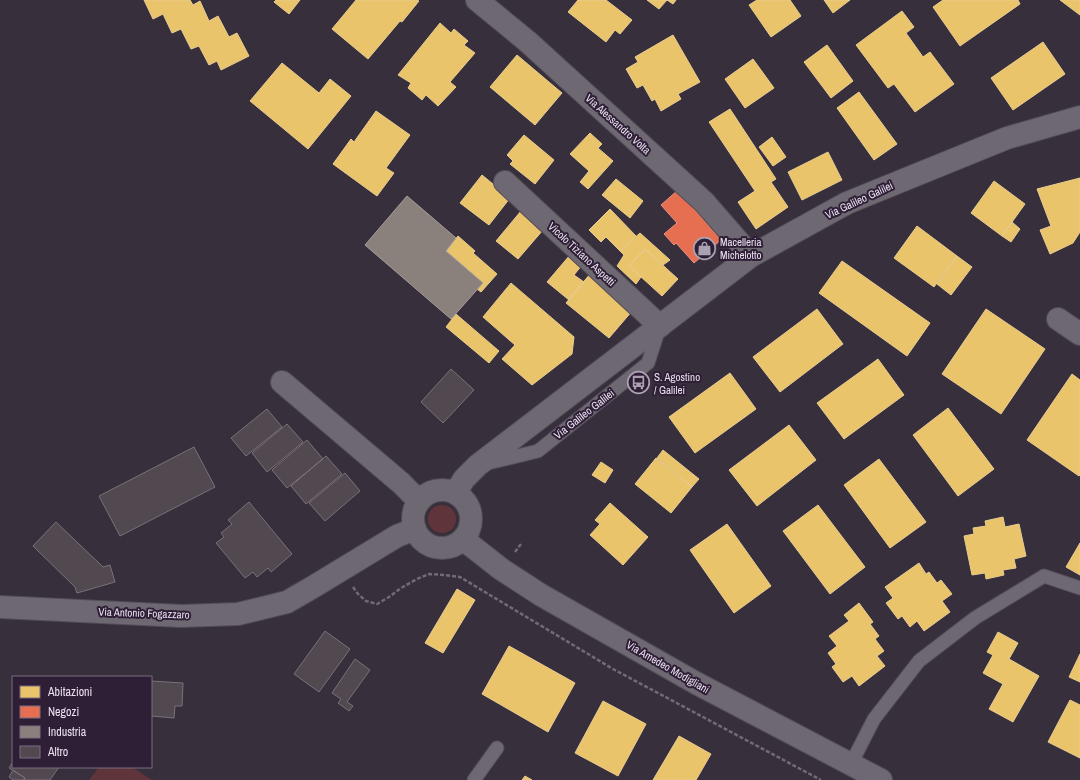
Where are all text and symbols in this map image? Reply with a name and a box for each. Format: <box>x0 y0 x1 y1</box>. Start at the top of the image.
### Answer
street label: Via Alessandro Volta <box>582 91 654 157</box>
street label: Via Galileo Galilei <box>823 178 895 222</box>
street label: Vicolo Tiziano Aspetti <box>545 219 619 289</box>
shop icon: Macelleria Michelotto <box>691 235 717 261</box>
place label: Macelleria Michelotto <box>720 235 762 262</box>
bus stop icon: S. Agostino / Galilei <box>626 370 652 396</box>
place label: S. Agostino / Galilei <box>654 370 700 397</box>
street label: Via Galileo Galilei <box>551 386 617 442</box>
street label: Via Antonio Fogazzaro <box>98 604 190 622</box>
street label: Via Amedeo Modigliani <box>624 638 712 696</box>
legend <box>12 676 152 768</box>
text: Abitazioni <box>47 684 92 700</box>
text: Negozi <box>48 704 79 720</box>
text: Industria <box>48 724 87 740</box>
text: Altro <box>47 744 68 760</box>

